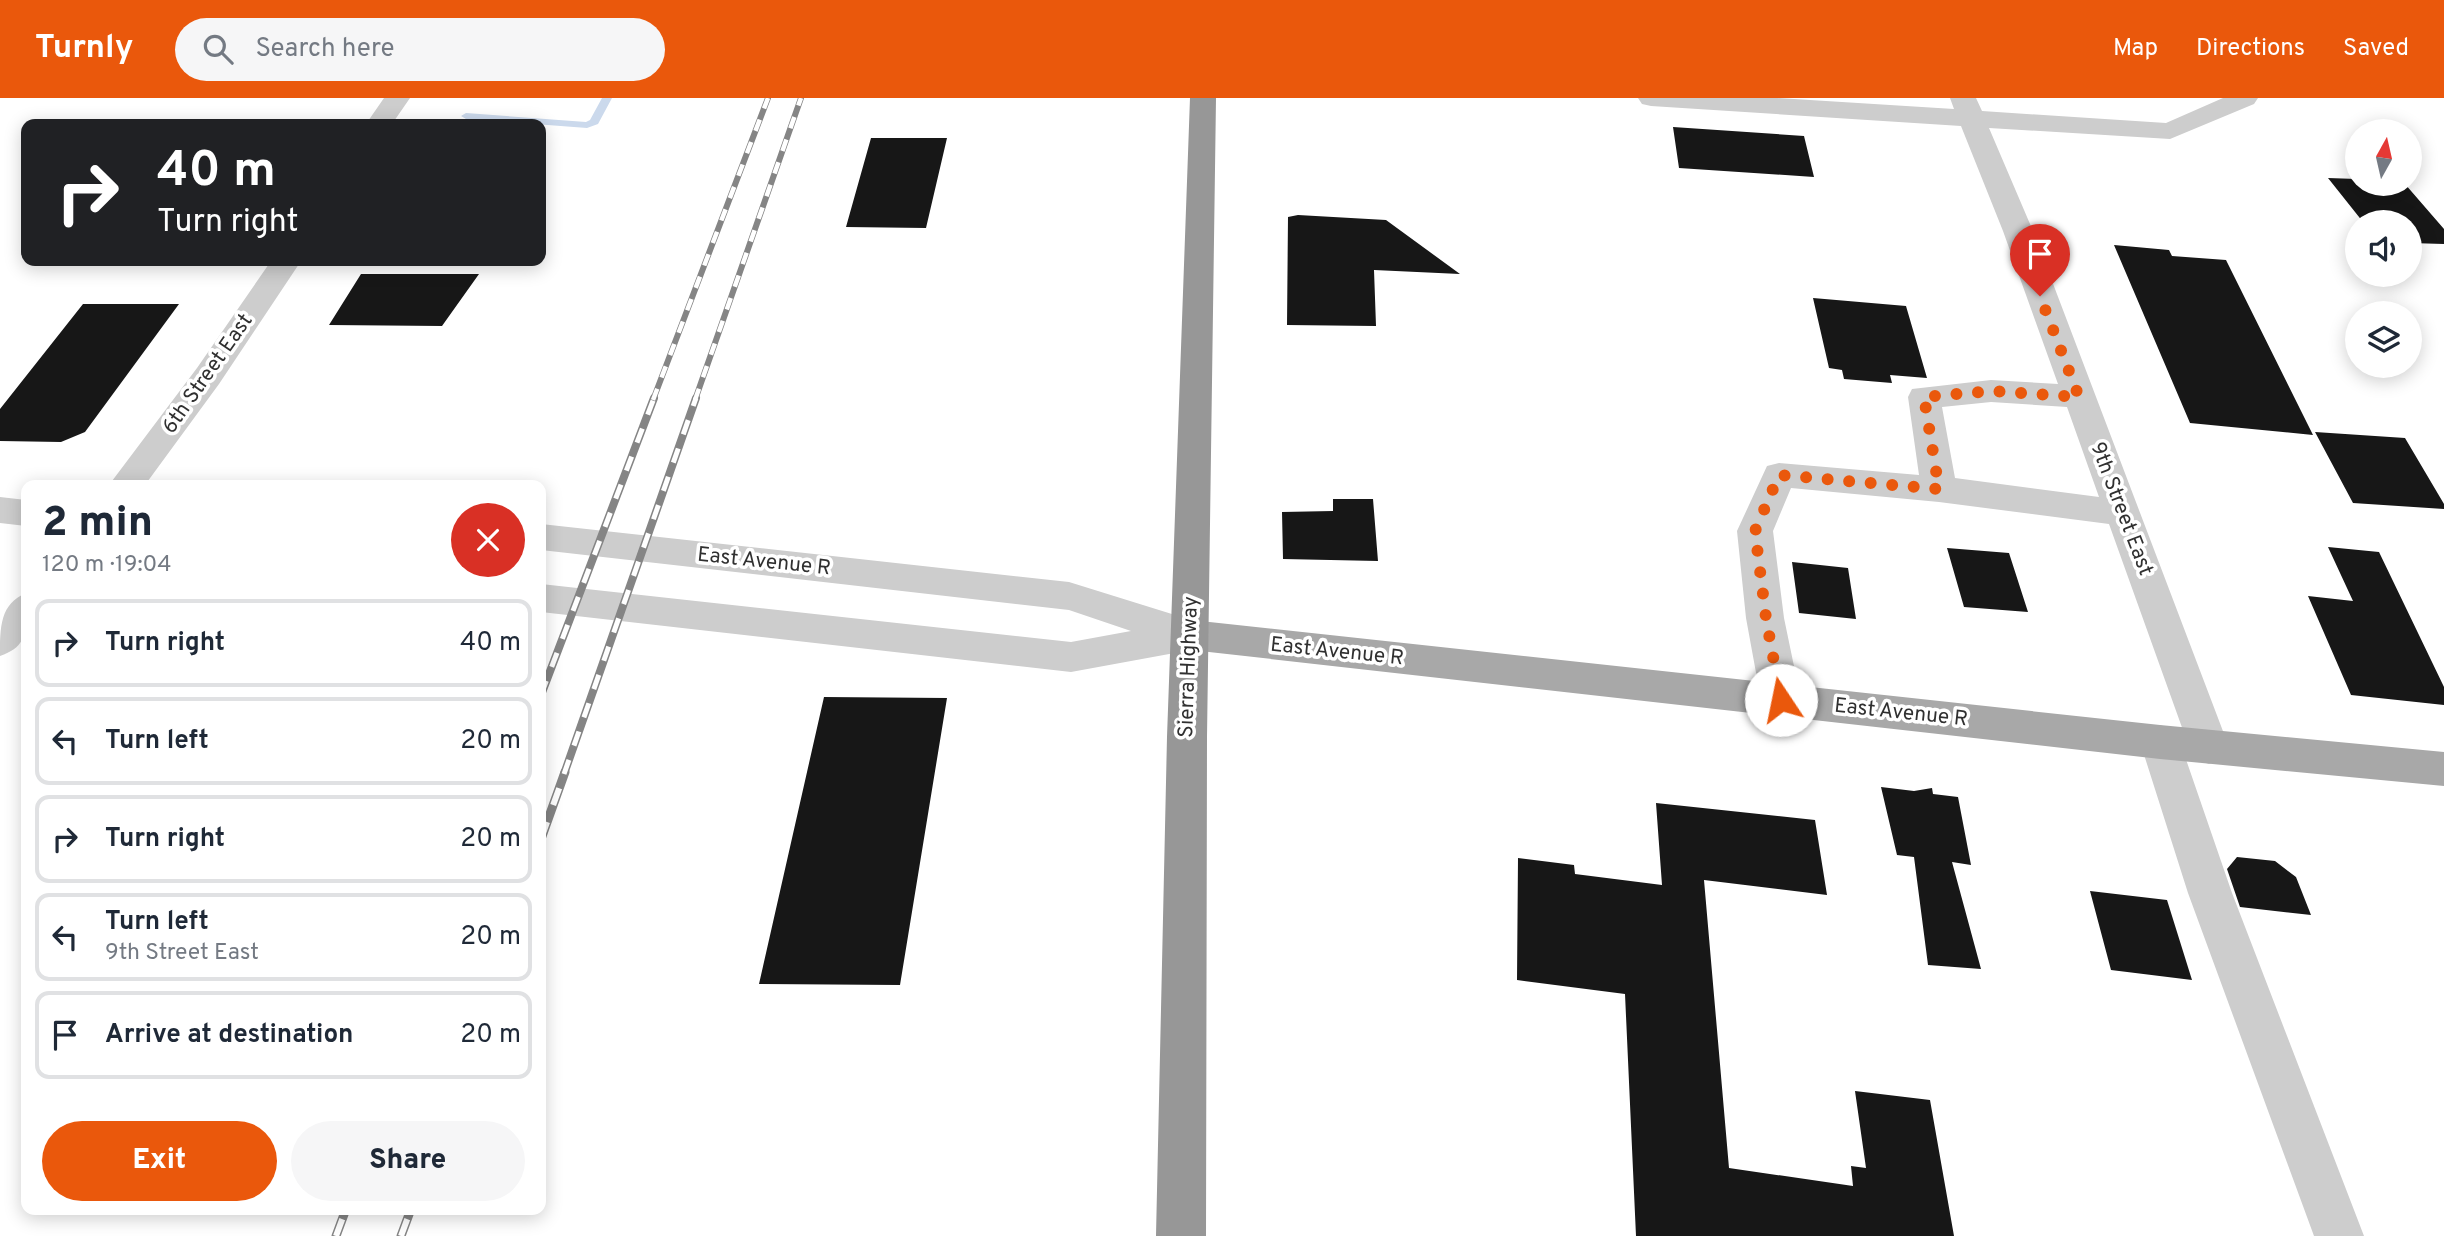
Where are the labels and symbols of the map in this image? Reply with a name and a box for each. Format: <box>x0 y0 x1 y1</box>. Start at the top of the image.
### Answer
north arrow <box>2345 119 2422 196</box>
pin <box>2010 224 2070 296</box>
street label: 6th Street East <box>157 309 259 439</box>
street label: 9th Street East <box>2083 438 2159 580</box>
street label: East Avenue R <box>696 542 832 582</box>
street label: Sierra Highway <box>1173 596 1205 738</box>
street label: East Avenue R <box>1269 632 1405 672</box>
position arrow <box>1744 663 1818 737</box>
street label: East Avenue R <box>1833 693 1969 733</box>

